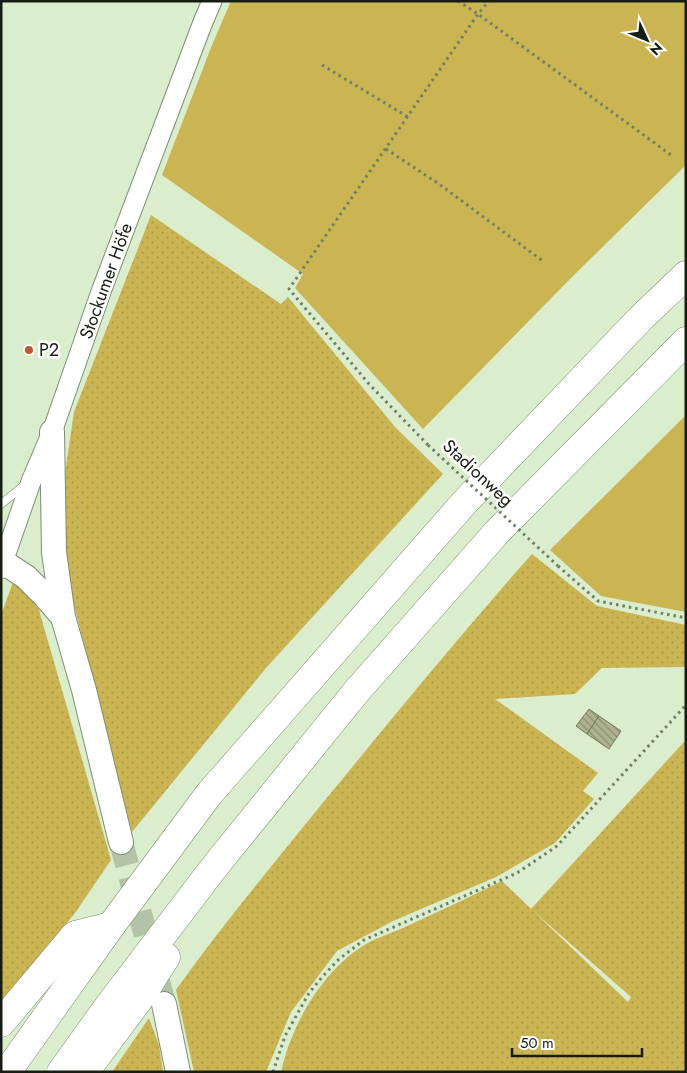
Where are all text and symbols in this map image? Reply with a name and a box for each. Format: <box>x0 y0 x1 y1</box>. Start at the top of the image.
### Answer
north arrow <box>622 15 672 65</box>
text: N <box>645 38 667 60</box>
street label: Stockumer Höfe <box>73 219 139 343</box>
place label: P2 <box>39 337 59 363</box>
marker: P2 <box>23 344 35 356</box>
street label: Stadionweg <box>437 433 519 513</box>
scale bar <box>512 1026 642 1058</box>
text: 50 m <box>520 1032 554 1054</box>

